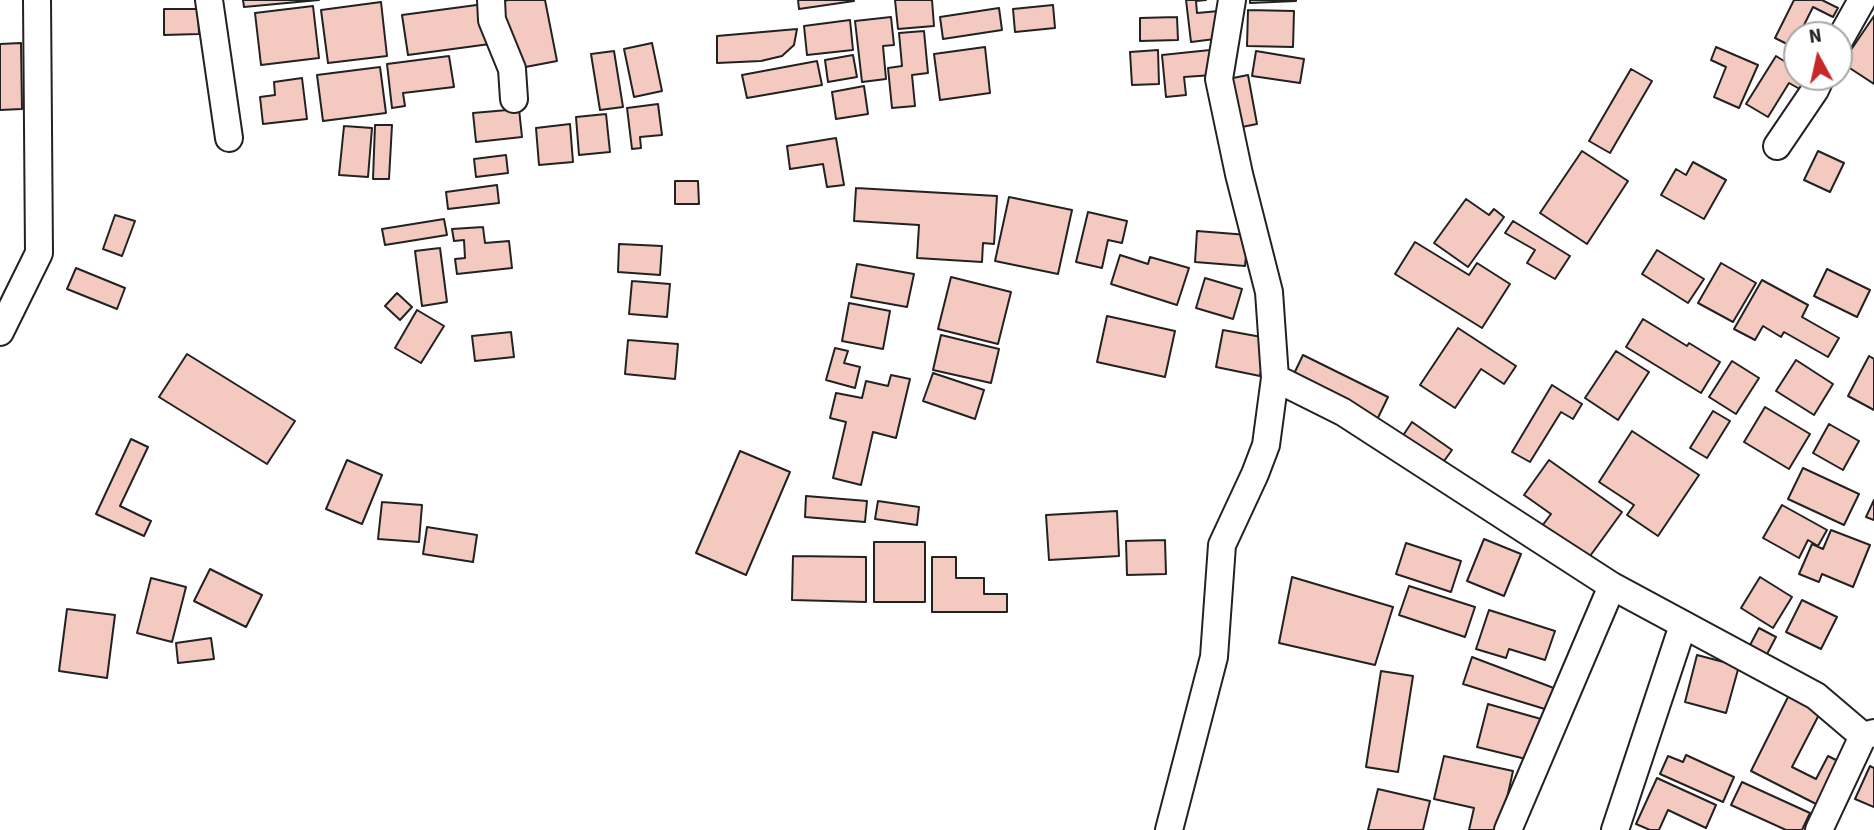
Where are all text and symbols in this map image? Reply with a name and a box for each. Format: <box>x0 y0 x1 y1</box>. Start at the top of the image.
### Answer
north arrow <box>1783 21 1853 91</box>
text: N <box>1807 22 1823 51</box>

